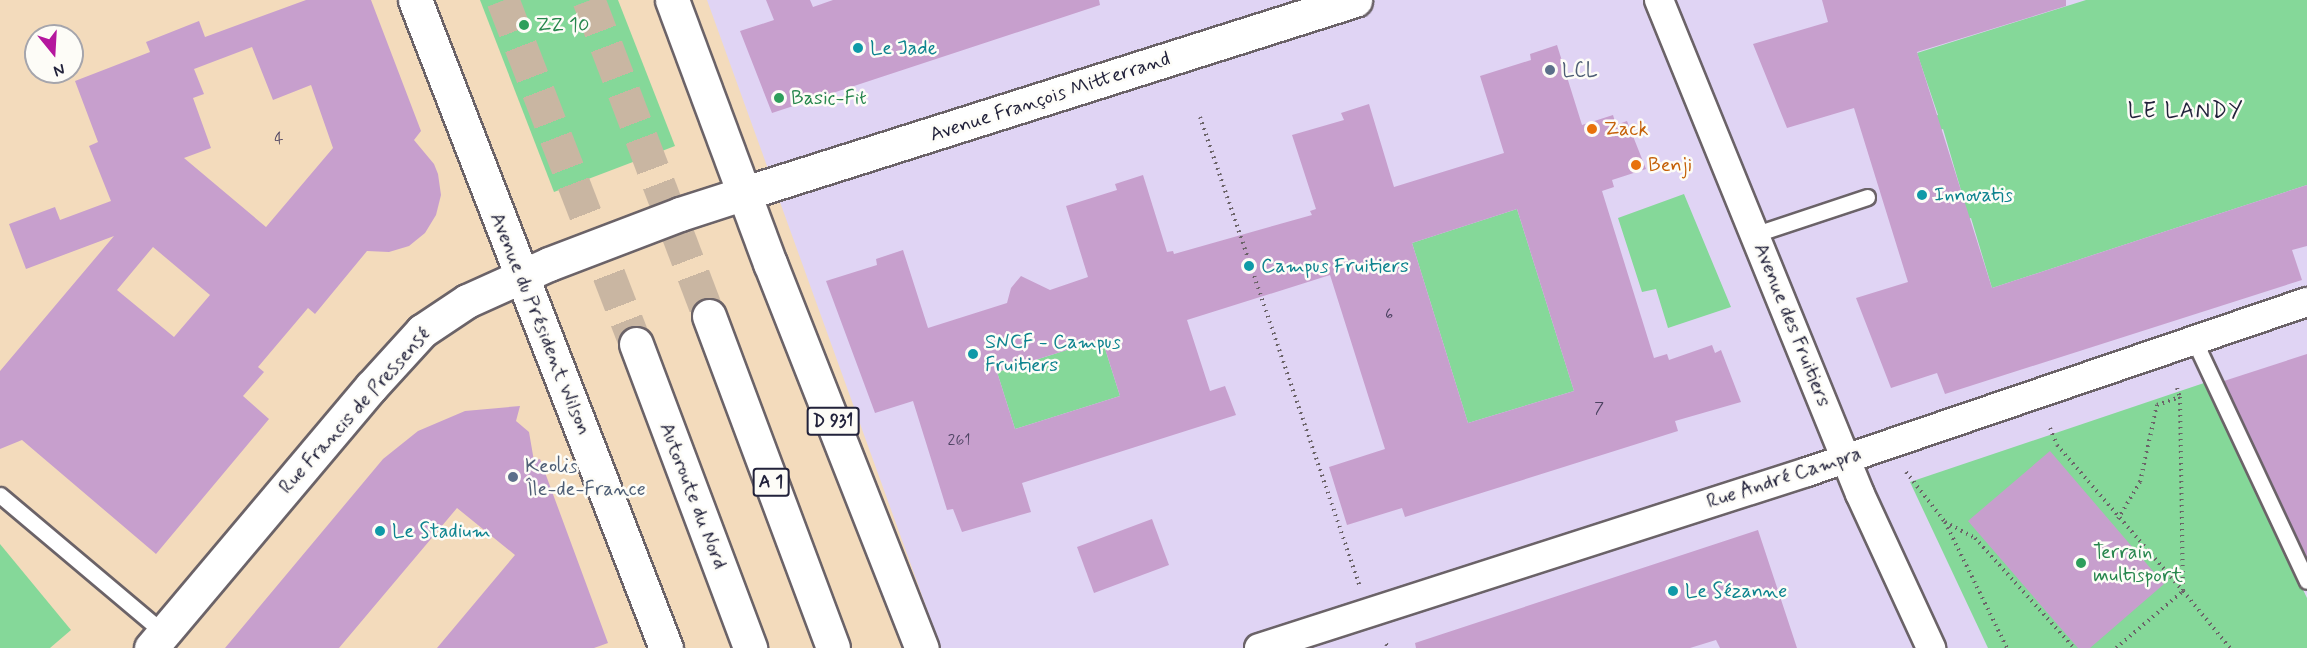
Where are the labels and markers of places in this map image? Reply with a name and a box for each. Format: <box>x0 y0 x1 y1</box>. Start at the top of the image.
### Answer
place label: ZZ 10 <box>536 13 589 37</box>
marker: ZZ 10 <box>517 18 531 32</box>
place label: Le Jade <box>870 36 939 60</box>
marker: Le Jade <box>851 41 865 55</box>
place label: LCL <box>1562 58 1598 82</box>
marker: LCL <box>1543 63 1557 77</box>
place label: Basic-Fit <box>791 86 867 110</box>
marker: Basic-Fit <box>772 91 786 105</box>
place label: Zack <box>1604 117 1648 141</box>
marker: Zack <box>1585 122 1599 136</box>
place label: Benji <box>1648 153 1692 177</box>
marker: Benji <box>1629 158 1643 172</box>
place label: Innovatis <box>1934 183 2013 207</box>
marker: Innovatis <box>1915 188 1929 202</box>
place label: Campus Fruitiers <box>1261 254 1407 278</box>
marker: Campus Fruitiers <box>1242 259 1256 273</box>
place label: SNCF - Campus Fruitiers <box>985 330 1121 377</box>
marker: SNCF - Campus Fruitiers <box>966 347 980 361</box>
place label: Keolis Île-de-France <box>525 454 646 501</box>
marker: Keolis Île-de-France <box>506 470 520 484</box>
place label: Le Stadium <box>392 519 490 543</box>
marker: Le Stadium <box>373 524 387 538</box>
place label: Terrain multisport <box>2093 540 2183 587</box>
marker: Terrain multisport <box>2074 556 2088 570</box>
place label: Le Sézanne <box>1685 579 1788 603</box>
marker: Le Sézanne <box>1666 584 1680 598</box>

